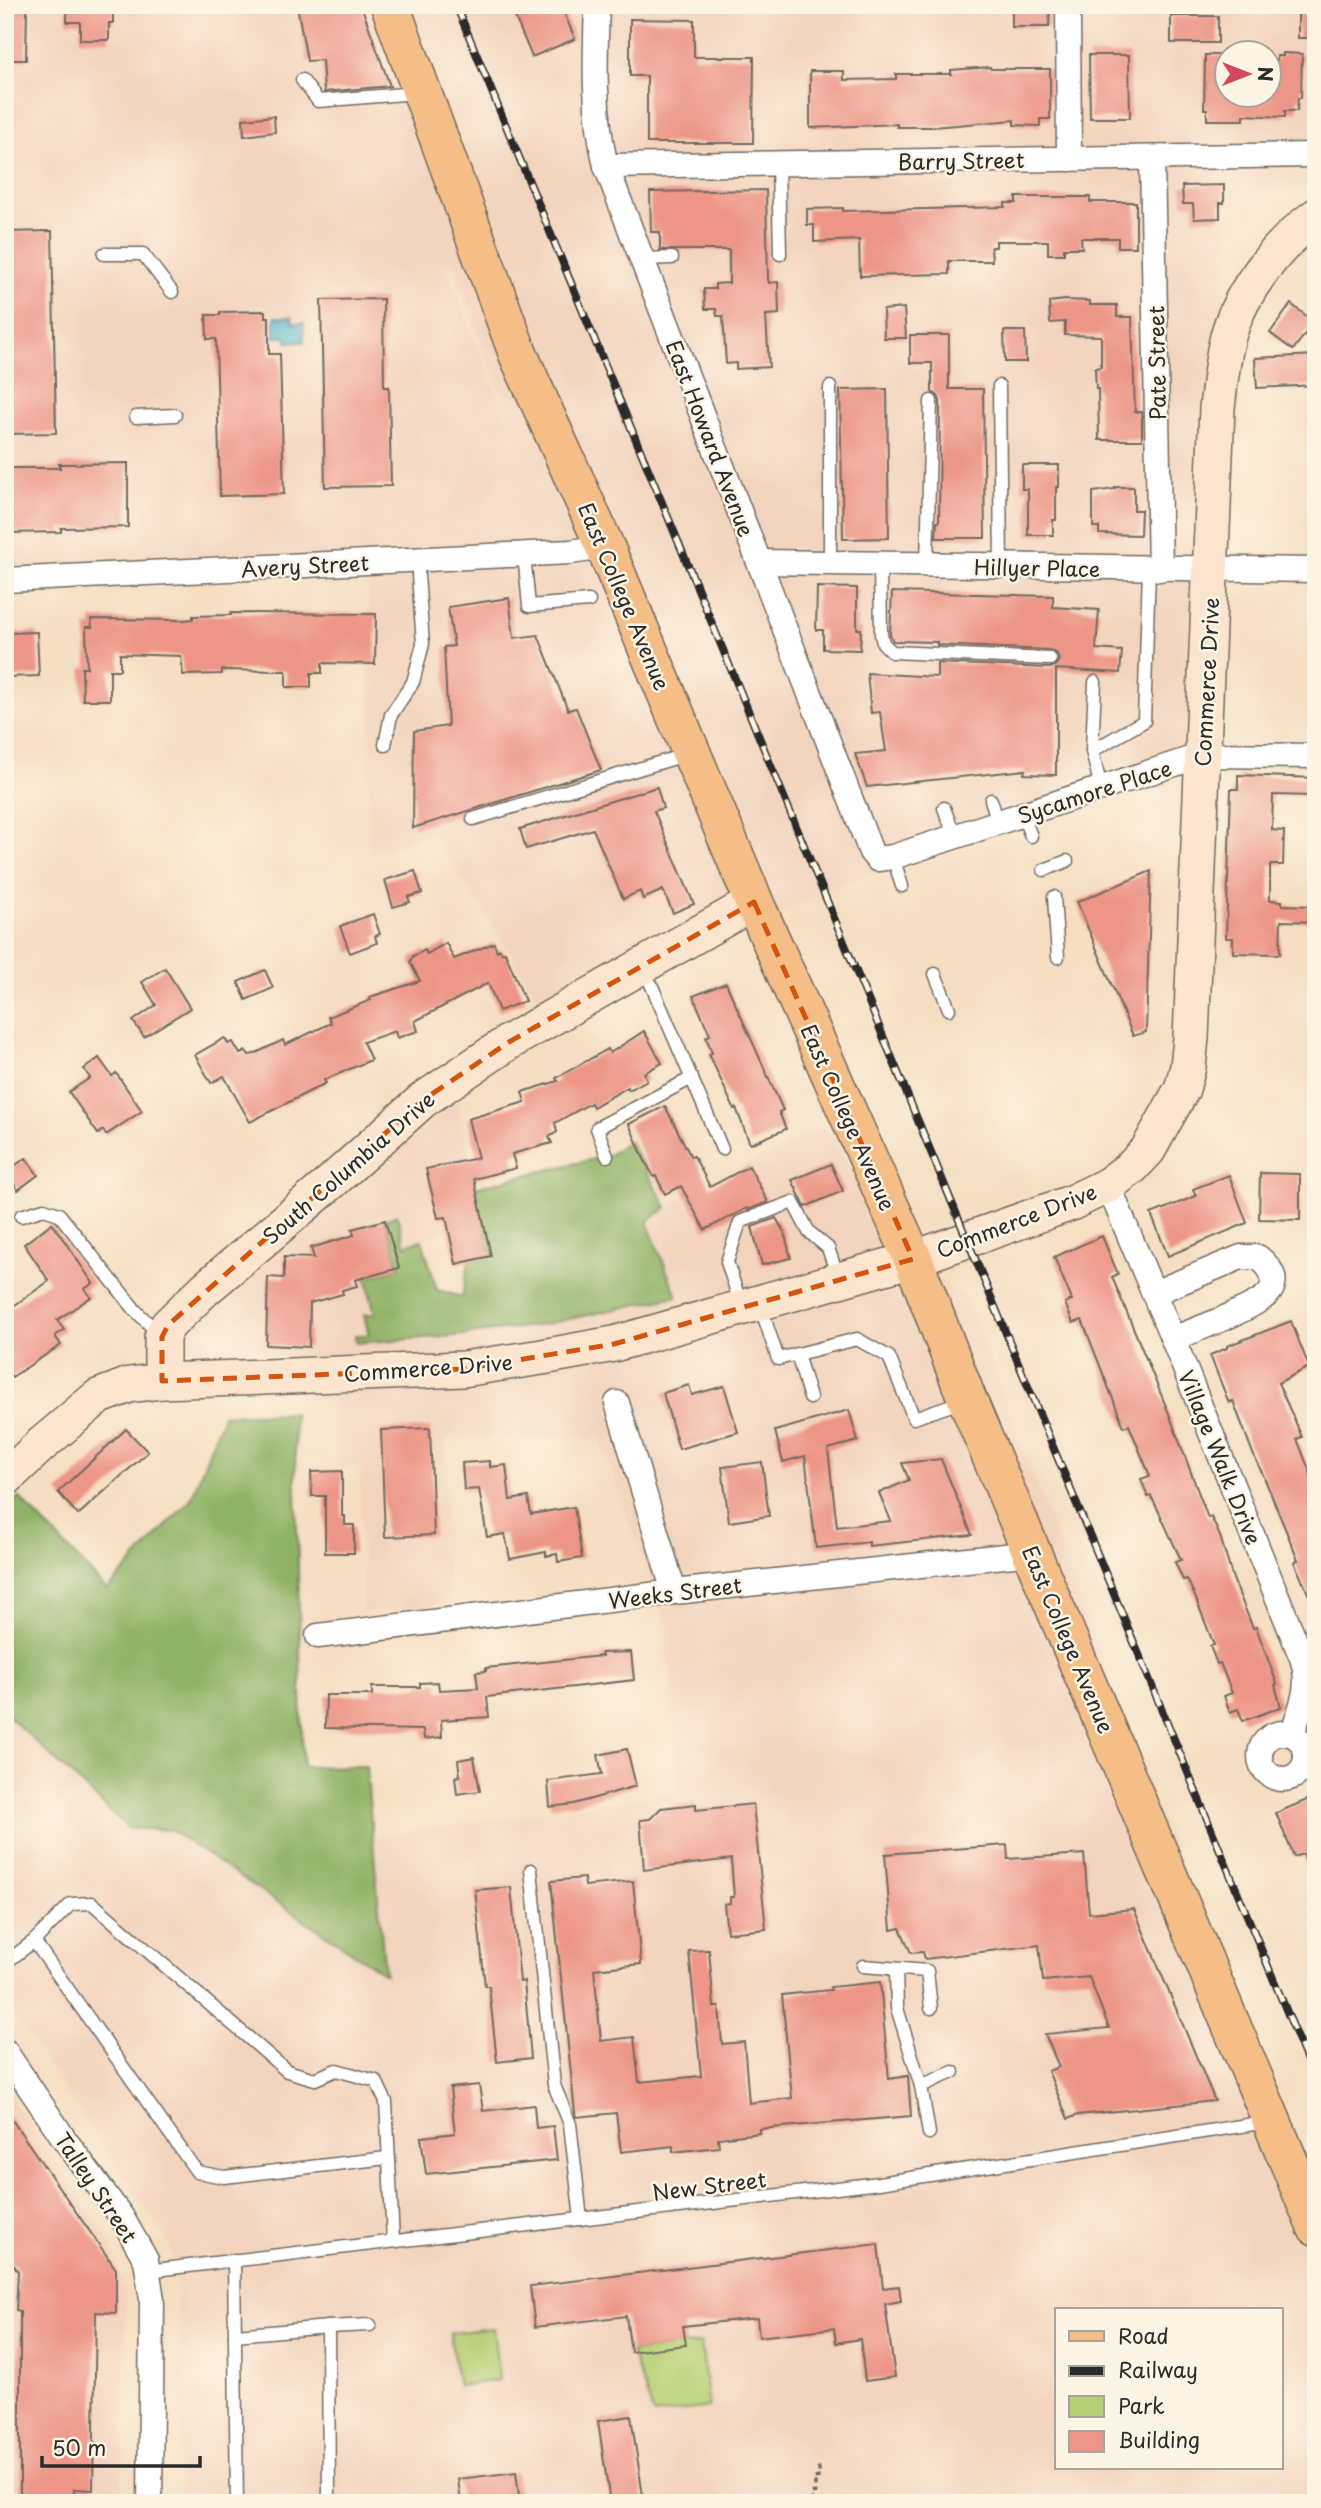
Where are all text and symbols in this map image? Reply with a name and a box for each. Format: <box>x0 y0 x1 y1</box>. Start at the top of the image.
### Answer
north arrow <box>1212 38 1282 108</box>
text: N <box>1252 66 1280 82</box>
street label: Barry Street <box>897 143 1025 177</box>
street label: Pate Street <box>1139 305 1173 421</box>
street label: East Howard Avenue <box>659 335 763 541</box>
street label: East College Avenue <box>571 497 679 695</box>
street label: Avery Street <box>240 546 370 584</box>
street label: Hillyer Place <box>974 550 1100 584</box>
street label: Commerce Drive <box>1186 597 1226 767</box>
street label: Sycamore Place <box>1013 751 1175 831</box>
street label: East College Avenue <box>793 1019 905 1215</box>
street label: South Columbia Drive <box>255 1083 441 1251</box>
street label: Commerce Drive <box>931 1175 1101 1265</box>
street label: Commerce Drive <box>342 1345 514 1389</box>
street label: Village Walk Drive <box>1171 1365 1271 1549</box>
street label: East College Avenue <box>1015 1540 1123 1738</box>
street label: Weeks Street <box>607 1568 743 1616</box>
street label: Talley Street <box>48 2125 146 2249</box>
street label: New Street <box>650 2162 768 2208</box>
legend <box>1055 2308 1282 2470</box>
text: Road <box>1118 2319 1169 2351</box>
text: Railway <box>1118 2353 1198 2385</box>
text: Park <box>1118 2389 1165 2421</box>
text: Building <box>1118 2423 1200 2455</box>
scale bar <box>42 2424 200 2468</box>
text: 50 m <box>52 2431 106 2463</box>

